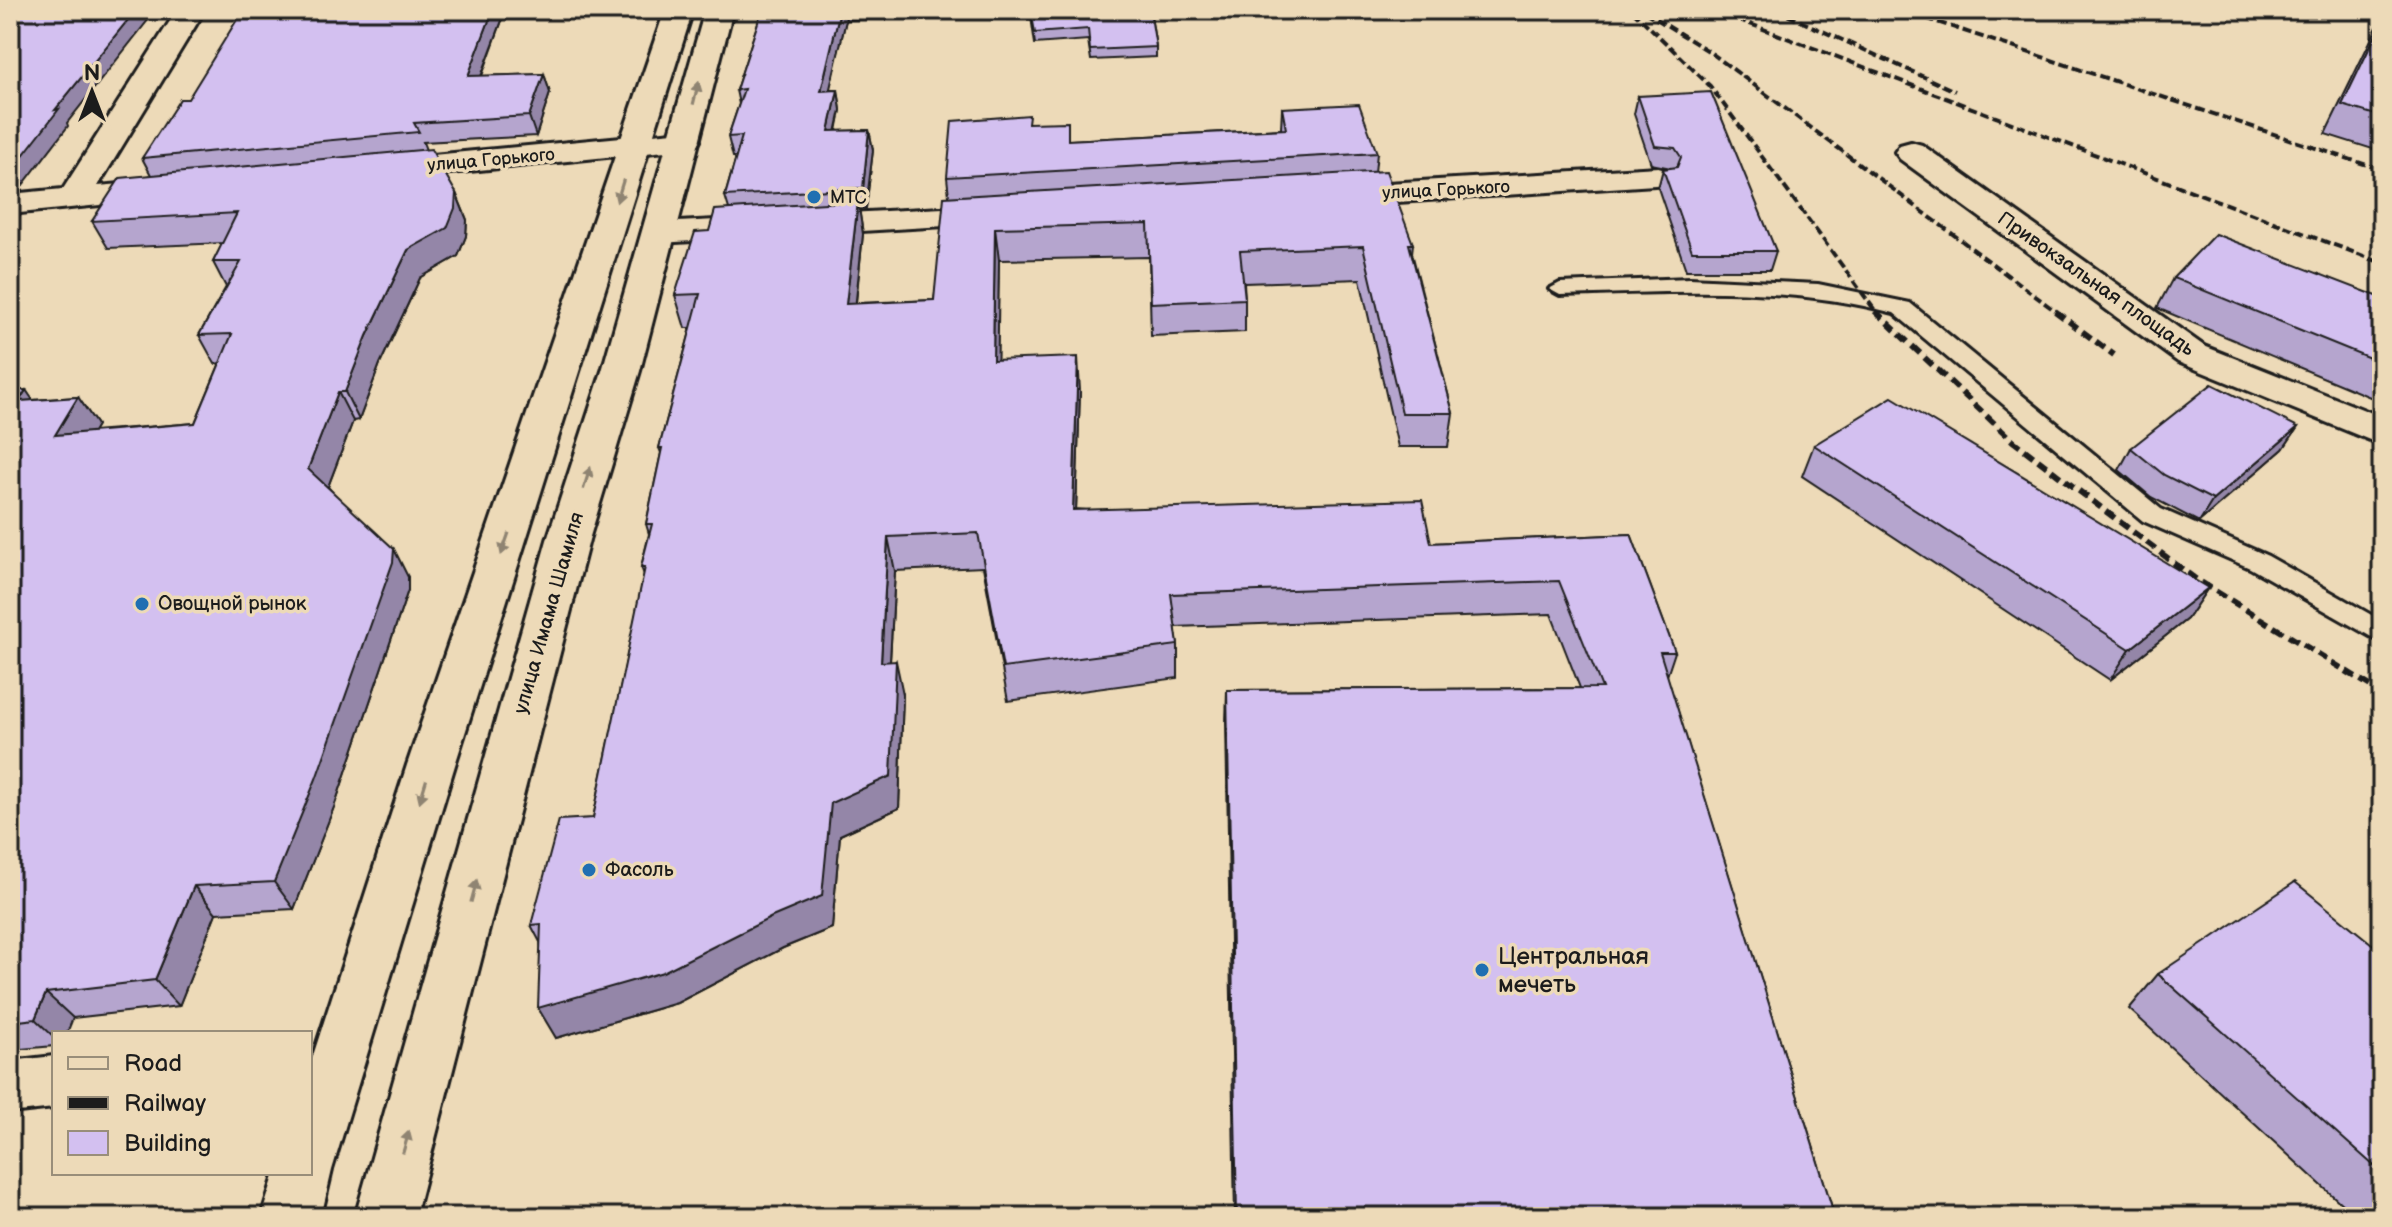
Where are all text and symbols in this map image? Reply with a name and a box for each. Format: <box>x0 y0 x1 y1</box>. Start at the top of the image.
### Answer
north arrow <box>52 52 132 132</box>
text: N <box>84 60 100 87</box>
one-way arrow <box>690 81 703 106</box>
street label: улица Горького <box>426 144 556 176</box>
street label: улица Горького <box>1382 176 1510 204</box>
one-way arrow <box>613 179 626 203</box>
place label: МТС <box>830 187 867 208</box>
marker: МТС <box>805 188 823 206</box>
street label: Привокзальная площадь <box>1993 207 2199 361</box>
one-way arrow <box>582 466 594 490</box>
street label: улица Имама Шамиля <box>509 509 589 717</box>
one-way arrow <box>498 533 510 557</box>
place label: Овощной рынок <box>158 592 307 616</box>
marker: Овощной рынок <box>133 595 151 613</box>
one-way arrow <box>416 780 429 804</box>
place label: Фасоль <box>605 858 674 882</box>
marker: Фасоль <box>580 861 598 879</box>
one-way arrow <box>468 878 480 903</box>
place label: Центральная мечеть <box>1498 942 1649 999</box>
marker: Центральная мечеть <box>1473 961 1491 979</box>
legend <box>52 1031 312 1175</box>
text: Road <box>124 1049 182 1078</box>
text: Railway <box>124 1089 206 1118</box>
text: Building <box>124 1129 211 1158</box>
one-way arrow <box>400 1129 413 1153</box>

